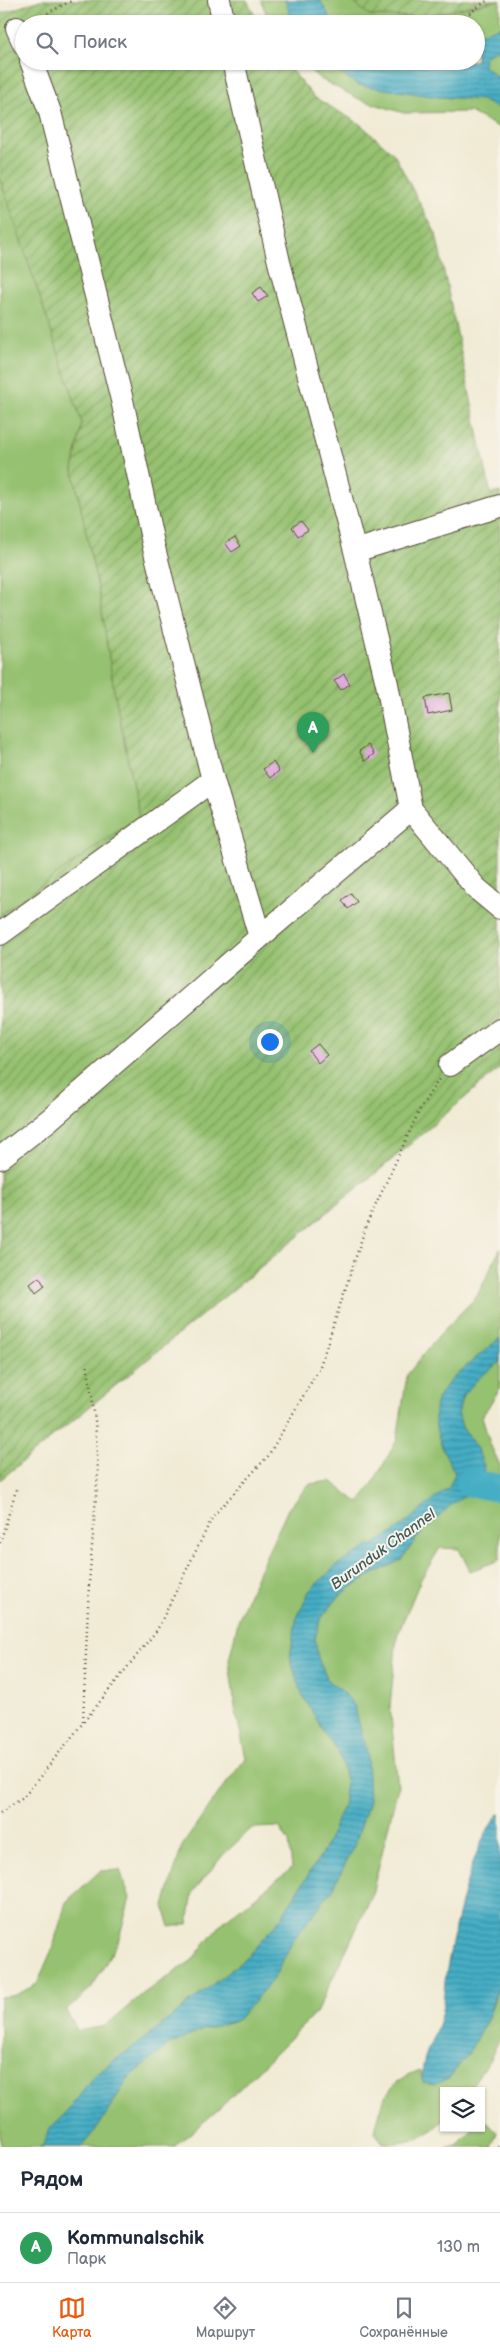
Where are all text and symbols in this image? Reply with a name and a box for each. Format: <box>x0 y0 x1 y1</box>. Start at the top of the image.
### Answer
search box <box>15 15 485 70</box>
icon: search <box>33 29 61 57</box>
text: Поиск <box>73 31 127 54</box>
pin: A <box>297 712 329 753</box>
your location <box>257 1029 283 1055</box>
water label: Burunduk Channel <box>327 1505 440 1594</box>
map controls <box>440 2087 485 2132</box>
button: layers <box>440 2087 485 2132</box>
text: Рядом <box>20 2167 83 2192</box>
text: Kommunalschik <box>67 2227 204 2250</box>
text: A <box>31 2238 41 2257</box>
text: 130 m <box>437 2238 480 2257</box>
text: Парк <box>67 2250 106 2269</box>
tab: Карта <box>52 2294 92 2341</box>
tab: Маршрут <box>196 2294 255 2341</box>
tab: Сохранённые <box>359 2294 448 2341</box>

